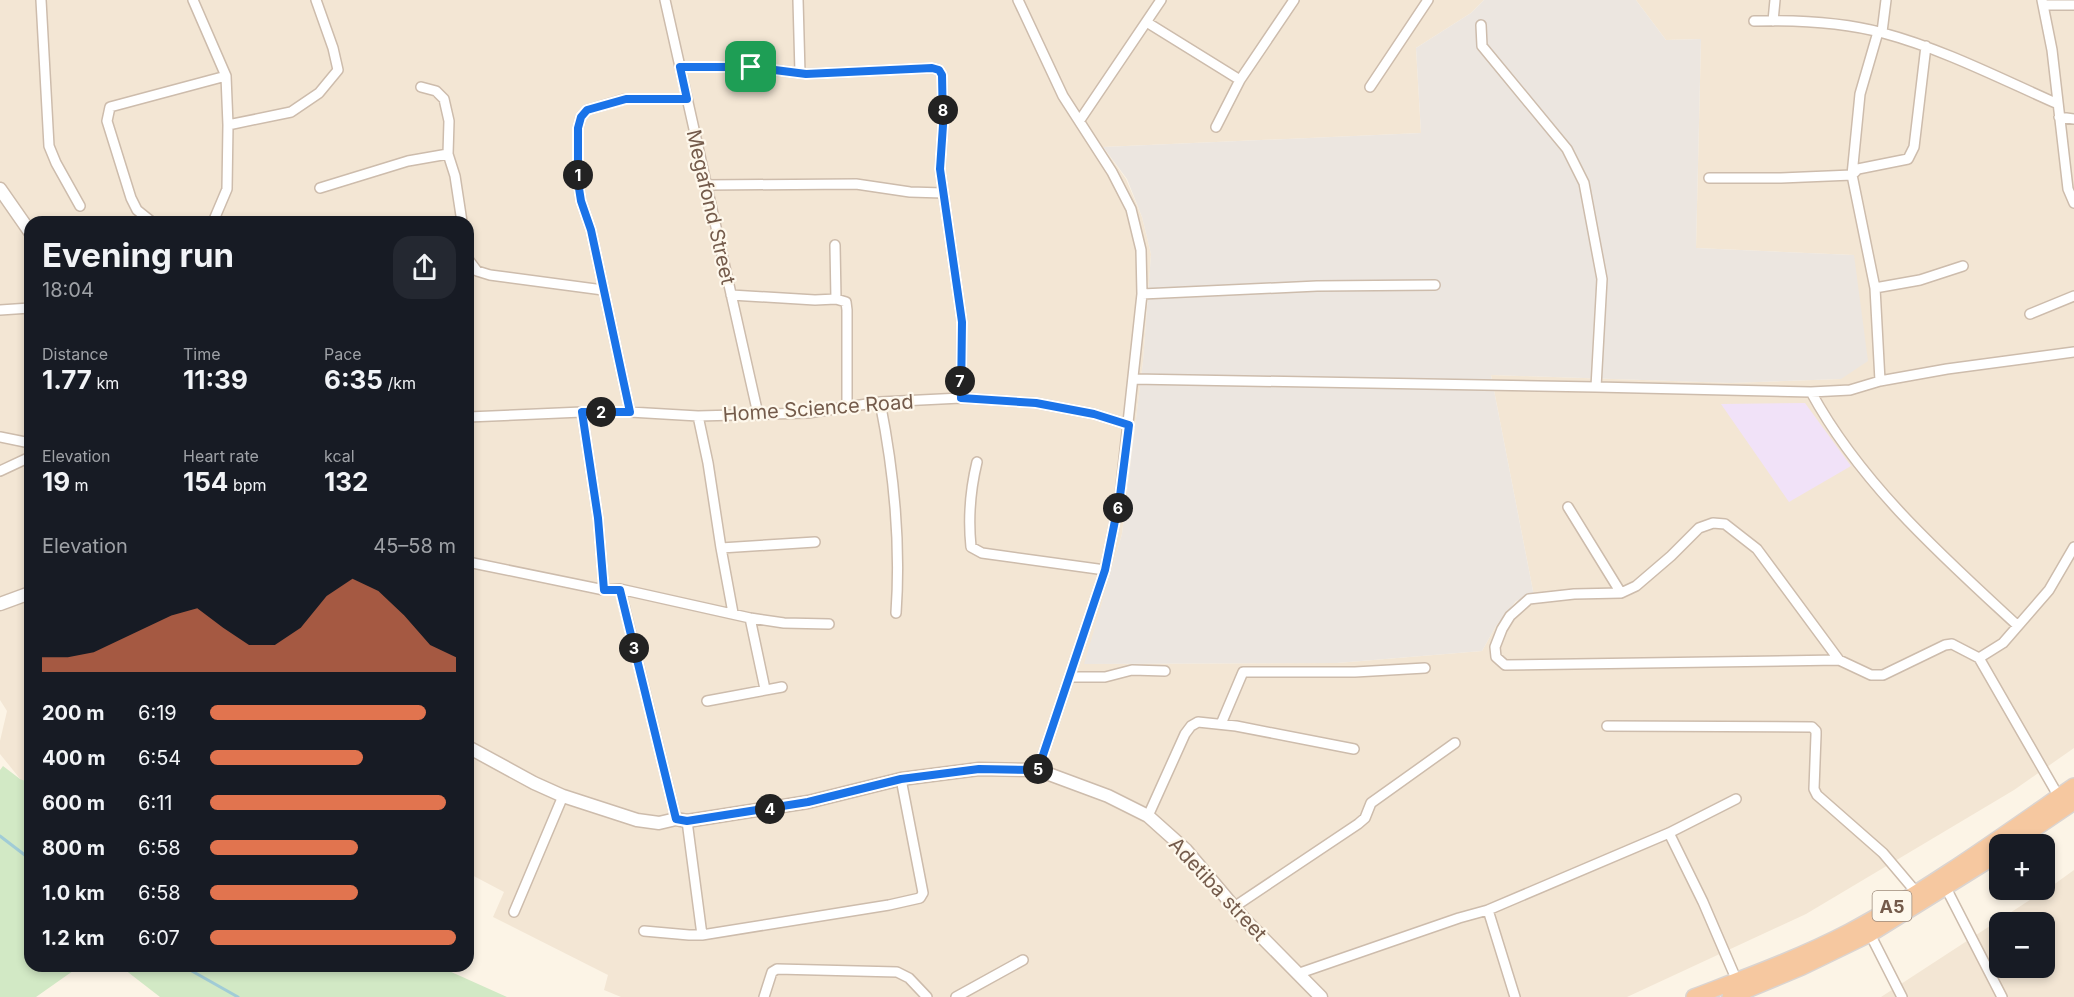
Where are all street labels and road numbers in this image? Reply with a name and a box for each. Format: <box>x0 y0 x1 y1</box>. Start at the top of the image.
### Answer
street label: Megafond Street <box>682 127 741 287</box>
street label: Home Science Road <box>722 389 914 427</box>
street label: Adetiba street <box>1164 832 1272 946</box>
road number: A5 <box>1872 891 1912 921</box>

